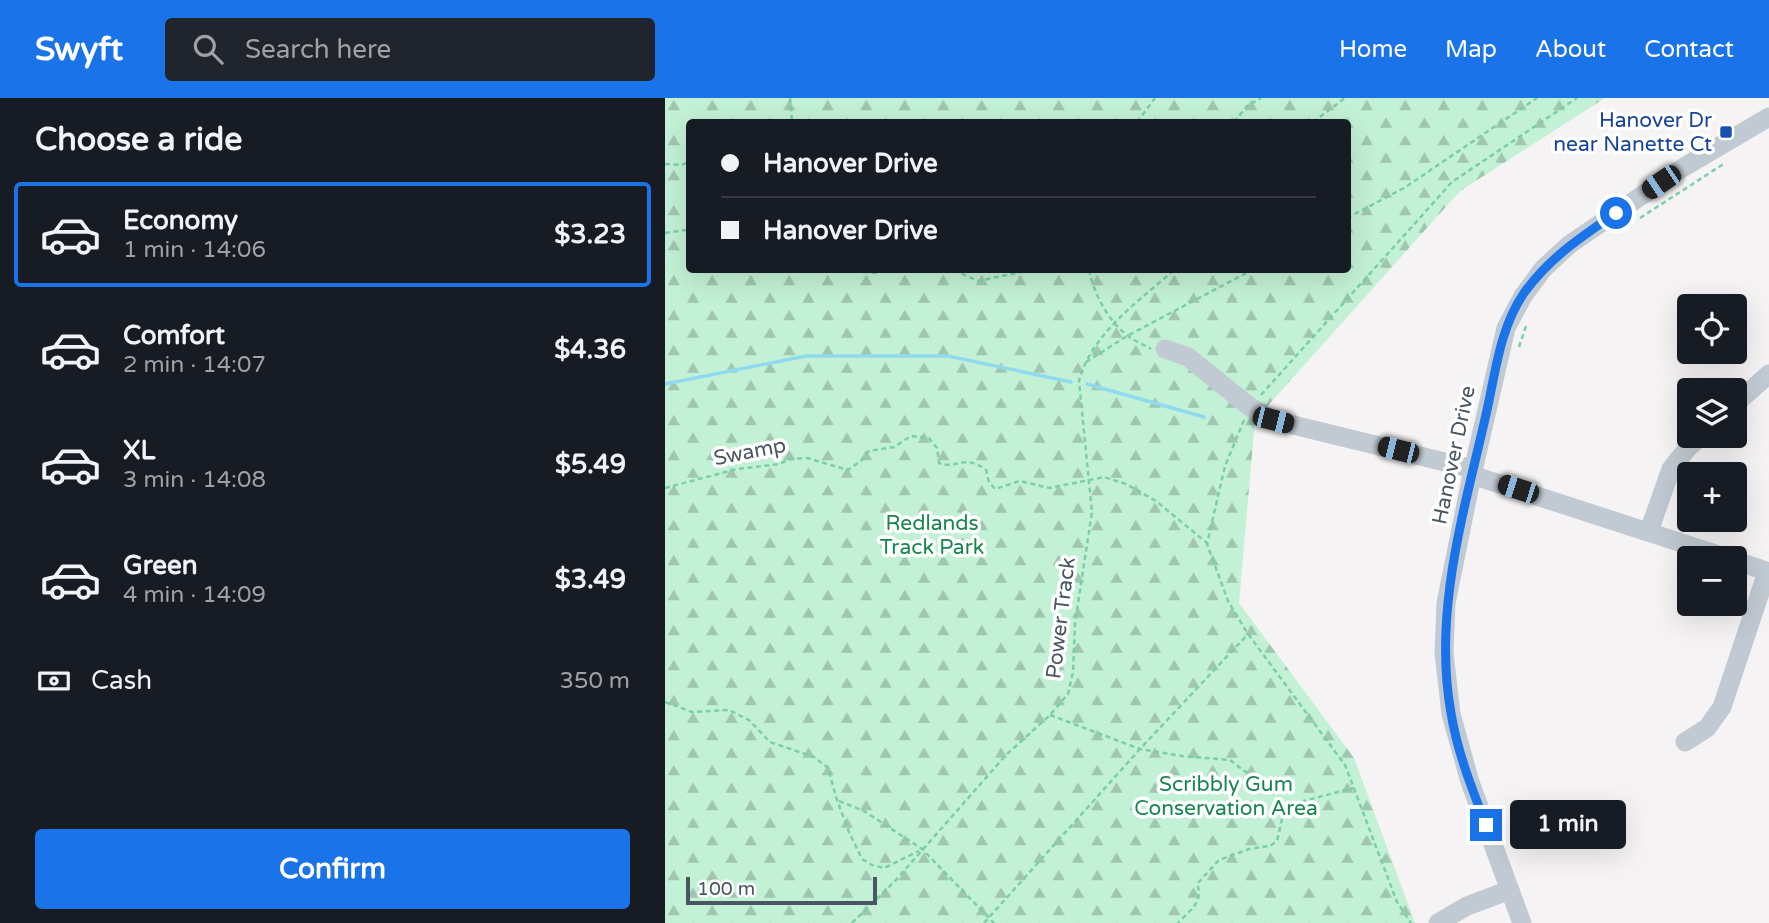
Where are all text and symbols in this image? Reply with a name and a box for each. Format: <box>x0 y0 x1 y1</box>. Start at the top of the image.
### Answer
search box <box>165 18 655 81</box>
text: Swyft <box>35 30 123 69</box>
icon: search <box>189 30 227 68</box>
text: Search here <box>245 34 391 65</box>
text: Home <box>1339 35 1407 64</box>
text: Map <box>1445 35 1497 64</box>
text: About <box>1535 35 1606 64</box>
text: Contact <box>1644 35 1734 64</box>
place label: Hanover Dr near Nanette Ct <box>1553 108 1712 157</box>
text: Choose a ride <box>35 121 242 159</box>
marker: Hanover Dr near Nanette Ct <box>1718 124 1734 140</box>
text: Hanover Drive <box>763 148 938 179</box>
car <box>1638 162 1685 202</box>
route start <box>1600 197 1632 229</box>
icon: car <box>39 203 102 266</box>
text: Economy <box>123 205 238 236</box>
text: Hanover Drive <box>763 215 938 246</box>
text: $3.23 <box>554 219 626 250</box>
text: 1 min · 14:06 <box>123 236 266 264</box>
map controls <box>1677 294 1747 616</box>
button: locate <box>1677 294 1747 364</box>
icon: car <box>39 318 102 381</box>
text: Comfort <box>123 320 225 351</box>
text: $4.36 <box>554 334 626 365</box>
text: 2 min · 14:07 <box>123 351 266 379</box>
button: layers <box>1677 378 1747 448</box>
street label: Hanover Drive <box>1427 383 1481 527</box>
car <box>1251 405 1296 435</box>
icon: car <box>39 433 102 496</box>
street label: Swamp <box>712 433 788 471</box>
text: XL <box>123 435 155 466</box>
car <box>1376 435 1421 465</box>
text: $5.49 <box>555 449 626 480</box>
button: + <box>1677 462 1747 532</box>
text: 3 min · 14:08 <box>123 466 266 494</box>
car <box>1495 473 1542 505</box>
park label: Redlands Track Park <box>880 511 984 560</box>
button: − <box>1677 546 1747 616</box>
icon: car <box>39 548 102 611</box>
text: Green <box>123 550 198 581</box>
street label: Power Track <box>1041 556 1081 680</box>
text: $3.49 <box>555 564 626 595</box>
text: 4 min · 14:09 <box>123 581 266 609</box>
icon: cash <box>35 662 73 700</box>
text: Cash <box>91 665 152 696</box>
text: 350 m <box>560 667 630 695</box>
park label: Scribbly Gum Conservation Area <box>1134 772 1318 821</box>
callout: 1 min <box>1511 800 1626 850</box>
route end <box>1470 809 1502 841</box>
text: 1 min <box>1537 810 1599 838</box>
button: Confirm <box>35 829 630 909</box>
scale bar <box>686 874 877 906</box>
text: 100 m <box>697 878 755 900</box>

